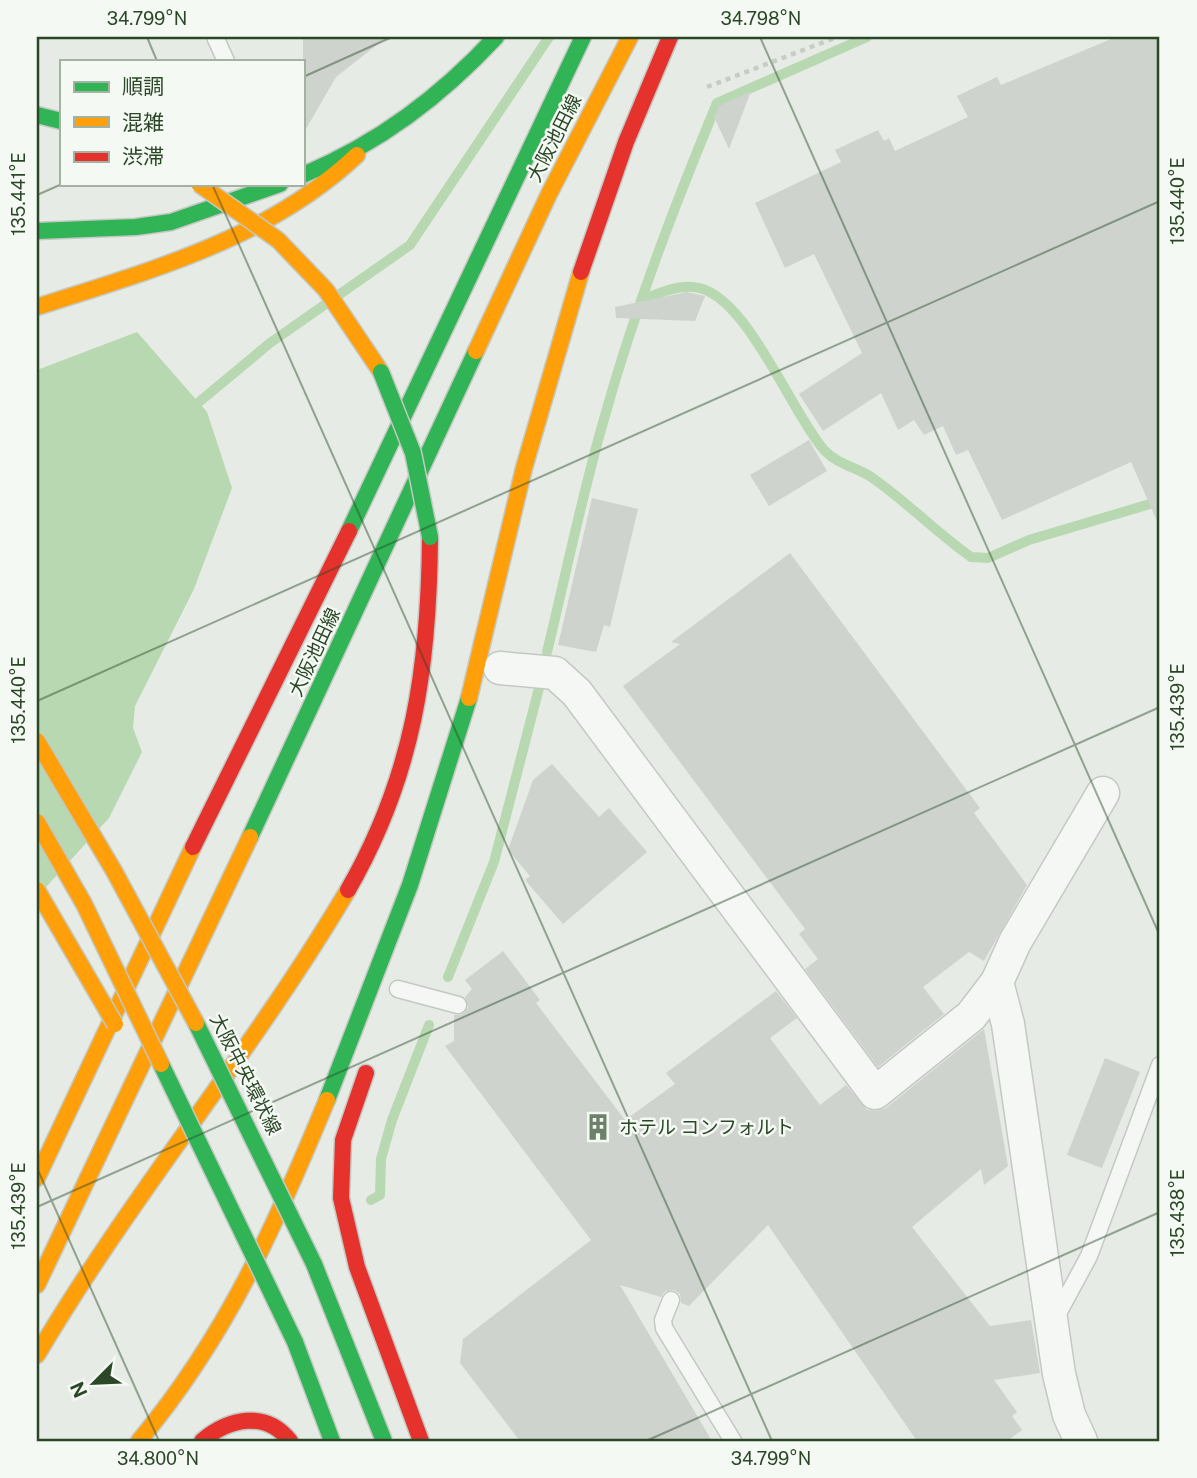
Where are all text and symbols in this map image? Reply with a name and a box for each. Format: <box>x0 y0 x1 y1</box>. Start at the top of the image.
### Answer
text: 34.799°N <box>107 8 187 29</box>
text: 34.798°N <box>721 8 801 29</box>
legend <box>60 60 304 186</box>
text: 順調 <box>122 74 164 99</box>
street label: 大阪池田線 <box>523 91 585 185</box>
text: 混雑 <box>122 110 164 135</box>
text: 渋滞 <box>122 144 164 169</box>
text: 135.441°E <box>8 152 29 236</box>
text: 135.440°E <box>1167 157 1188 245</box>
street label: 大阪池田線 <box>284 604 344 700</box>
text: 135.440°E <box>8 656 29 744</box>
text: 135.439°E <box>1167 663 1188 751</box>
street label: 大阪中央環状線 <box>206 1010 286 1138</box>
building icon: ホテル コンフォルト <box>583 1112 613 1142</box>
place label: ホテル コンフォルト <box>619 1116 794 1138</box>
text: 135.439°E <box>8 1162 29 1250</box>
text: 135.438°E <box>1167 1169 1188 1257</box>
north arrow <box>60 1348 130 1418</box>
text: N <box>65 1379 92 1401</box>
text: 34.800°N <box>117 1448 199 1469</box>
text: 34.799°N <box>731 1448 811 1469</box>

